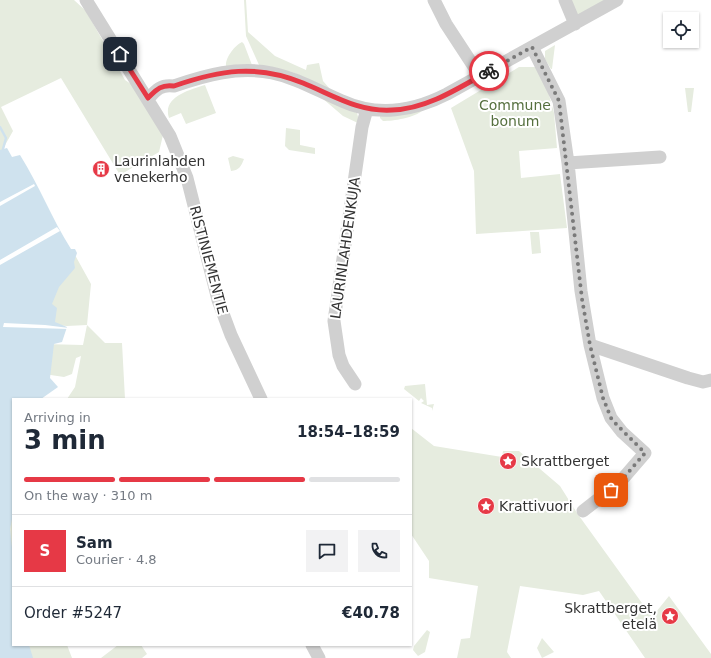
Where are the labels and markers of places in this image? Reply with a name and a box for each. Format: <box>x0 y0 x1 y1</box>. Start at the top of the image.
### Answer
pin <box>103 37 137 71</box>
place label: Laurinlahden venekerho <box>114 153 206 185</box>
building icon: Laurinlahden venekerho <box>91 159 111 179</box>
place icon: Skrattberget <box>498 451 518 471</box>
place label: Skrattberget <box>521 453 610 469</box>
pin <box>594 473 628 507</box>
place icon: Krattivuori <box>476 496 496 516</box>
place label: Krattivuori <box>499 498 573 514</box>
place label: Skrattberget, etelä <box>564 600 657 632</box>
place icon: Skrattberget, etelä <box>660 606 680 626</box>

